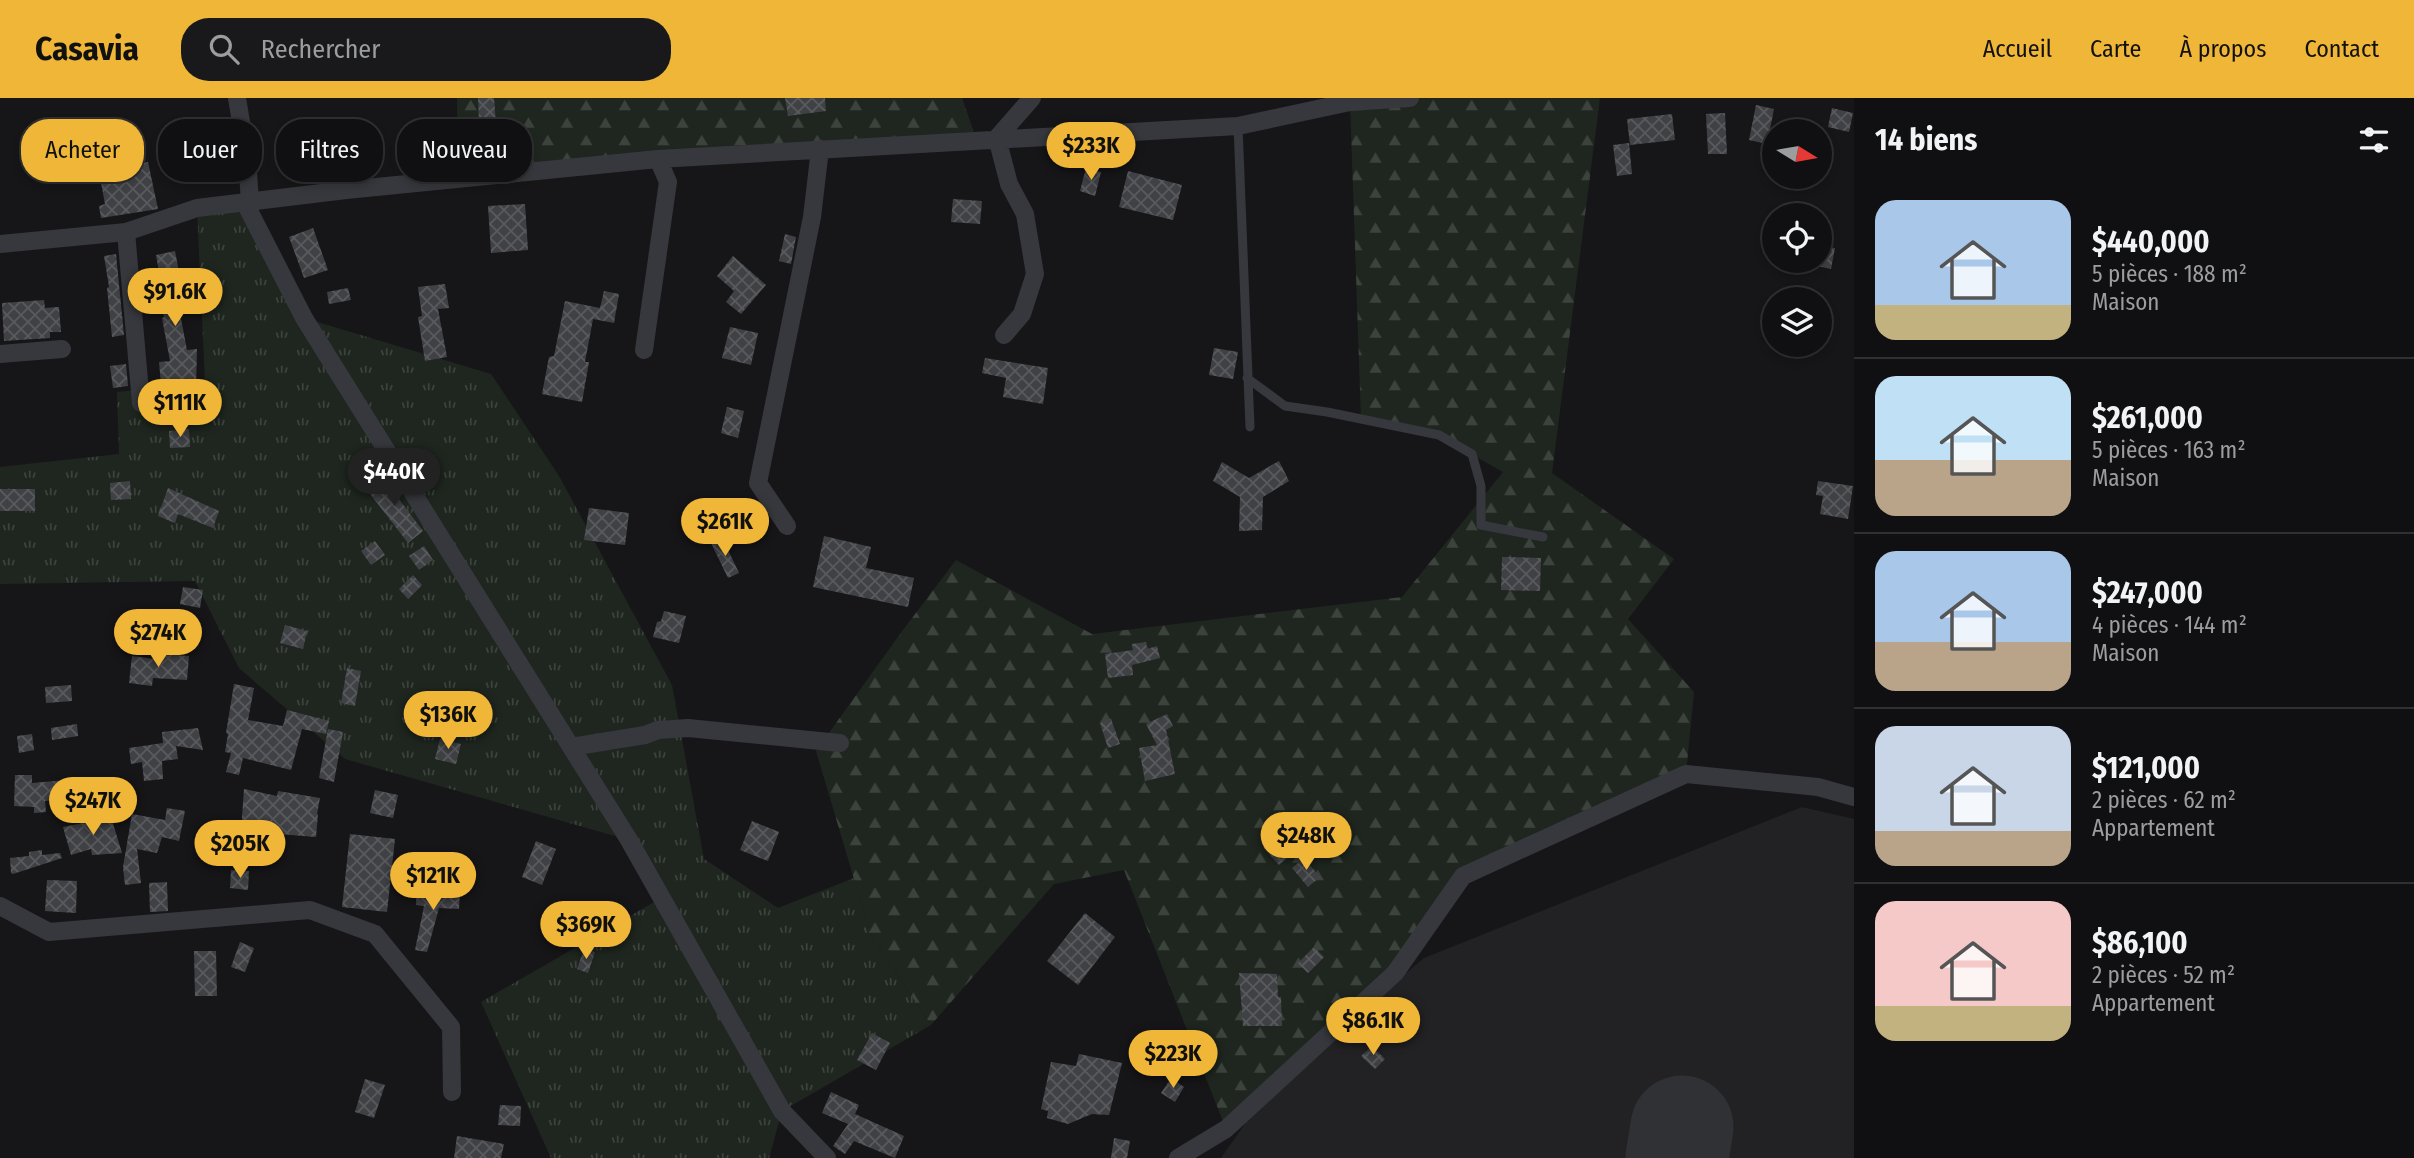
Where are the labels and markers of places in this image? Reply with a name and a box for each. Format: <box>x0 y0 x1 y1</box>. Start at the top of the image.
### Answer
pin: $233K <box>1042 122 1140 182</box>
pin: $91.6K <box>118 268 232 328</box>
pin: $111K <box>131 380 229 439</box>
pin: $440K <box>345 448 443 508</box>
pin: $261K <box>676 498 774 558</box>
pin: $274K <box>109 610 207 669</box>
pin: $136K <box>399 692 497 751</box>
pin: $247K <box>44 778 142 837</box>
pin: $248K <box>1257 812 1355 872</box>
pin: $205K <box>191 820 289 880</box>
pin: $121K <box>384 852 482 912</box>
pin: $369K <box>537 902 635 961</box>
pin: $86.1K <box>1316 998 1430 1057</box>
pin: $223K <box>1124 1030 1222 1090</box>

